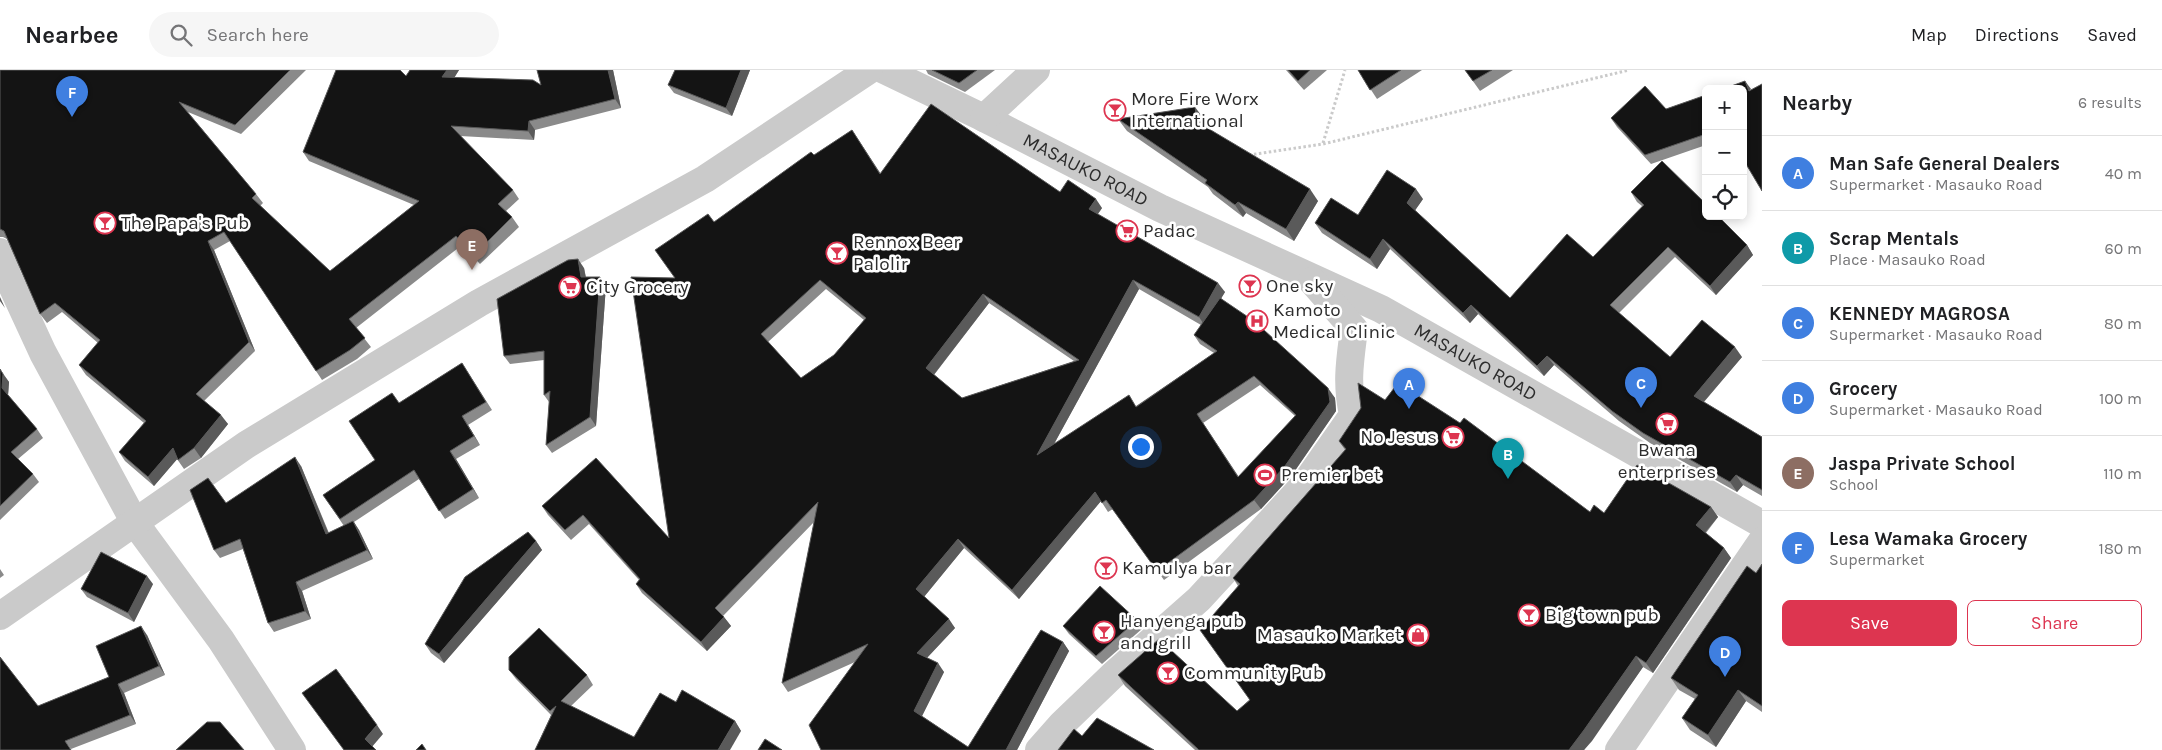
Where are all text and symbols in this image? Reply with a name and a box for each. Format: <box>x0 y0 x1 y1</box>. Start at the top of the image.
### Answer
search box <box>149 12 499 57</box>
text: Nearbee <box>25 21 119 49</box>
icon: search <box>167 21 195 49</box>
text: Search here <box>207 24 309 46</box>
text: Map <box>1911 24 1947 46</box>
text: Directions <box>1975 24 2059 46</box>
text: Saved <box>2087 24 2137 46</box>
pin: F <box>56 76 88 117</box>
map controls <box>1702 85 1747 220</box>
button: + <box>1702 85 1747 130</box>
place label: More Fire Worx International <box>1131 88 1259 132</box>
text: Nearby <box>1782 91 1852 115</box>
text: 6 results <box>2078 93 2142 112</box>
bar icon: More Fire Worx International <box>1103 98 1127 122</box>
street label: MASAUKO ROAD <box>1019 129 1152 211</box>
button: − <box>1702 130 1747 175</box>
text: Man Safe General Dealers <box>1829 153 2060 175</box>
text: A <box>1793 164 1803 183</box>
text: 40 m <box>2105 164 2142 183</box>
button: locate <box>1702 175 1747 220</box>
text: Supermarket · Masauko Road <box>1829 175 2043 194</box>
bar icon: The Papa's Pub <box>93 211 117 235</box>
place label: The Papa's Pub <box>121 212 249 234</box>
supermarket icon: Padac <box>1115 219 1139 243</box>
place label: Padac <box>1143 220 1196 242</box>
text: Scrap Mentals <box>1829 228 1959 250</box>
pin: E <box>456 229 488 270</box>
place label: Rennox Beer Palolir <box>853 231 960 275</box>
text: B <box>1793 239 1803 258</box>
text: 60 m <box>2105 239 2142 258</box>
bar icon: Rennox Beer Palolir <box>825 241 849 265</box>
text: Place · Masauko Road <box>1829 250 1986 269</box>
bar icon: One sky <box>1238 274 1262 298</box>
supermarket icon: City Grocery <box>558 275 582 299</box>
place label: One sky <box>1266 275 1333 297</box>
place label: City Grocery <box>586 276 689 298</box>
place label: Kamoto Medical Clinic <box>1273 299 1395 343</box>
text: KENNEDY MAGROSA <box>1829 303 2010 325</box>
hospital icon: Kamoto Medical Clinic <box>1245 309 1269 333</box>
text: C <box>1793 314 1803 333</box>
text: 80 m <box>2104 314 2142 333</box>
street label: MASAUKO ROAD <box>1409 318 1541 404</box>
text: Supermarket · Masauko Road <box>1829 325 2043 344</box>
pin: C <box>1625 367 1657 408</box>
pin: A <box>1393 368 1425 409</box>
text: Grocery <box>1829 378 1897 400</box>
text: D <box>1793 389 1803 408</box>
text: 100 m <box>2099 389 2142 408</box>
text: Supermarket · Masauko Road <box>1829 400 2043 419</box>
supermarket icon: Bwana enterprises <box>1655 412 1679 436</box>
supermarket icon: No Jesus <box>1441 425 1465 449</box>
place label: No Jesus <box>1360 426 1437 448</box>
your location <box>1128 434 1154 460</box>
pin: B <box>1492 438 1524 479</box>
place label: Bwana enterprises <box>1618 439 1716 483</box>
text: Jaspa Private School <box>1829 453 2015 475</box>
sports icon: Premier bet <box>1253 463 1277 487</box>
place label: Premier bet <box>1281 464 1381 486</box>
text: E <box>1793 464 1803 483</box>
text: 110 m <box>2103 464 2142 483</box>
text: School <box>1829 475 1879 494</box>
text: Lesa Wamaka Grocery <box>1829 528 2027 550</box>
text: F <box>1794 539 1802 558</box>
text: 180 m <box>2099 539 2142 558</box>
text: Supermarket <box>1829 550 1925 569</box>
bar icon: Kamulya bar <box>1094 556 1118 580</box>
place label: Kamulya bar <box>1122 557 1231 579</box>
button: Save <box>1782 600 1957 646</box>
button: Share <box>1967 600 2142 646</box>
bar icon: Big town pub <box>1517 603 1541 627</box>
place label: Big town pub <box>1545 604 1659 626</box>
place label: Hanyenga pub and grill <box>1120 610 1244 654</box>
bar icon: Hanyenga pub and grill <box>1092 620 1116 644</box>
shop icon: Masauko Market <box>1406 623 1430 647</box>
place label: Masauko Market <box>1257 624 1402 646</box>
pin: D <box>1709 636 1741 677</box>
bar icon: Community Pub <box>1156 661 1180 685</box>
place label: Community Pub <box>1184 662 1324 684</box>

